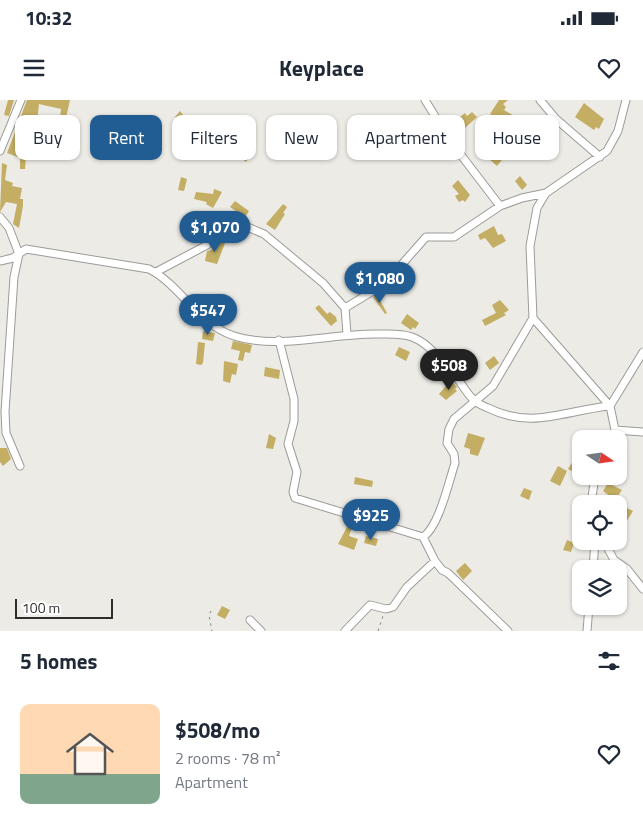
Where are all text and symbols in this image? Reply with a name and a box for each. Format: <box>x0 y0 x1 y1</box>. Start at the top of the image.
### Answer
text: 10:32 <box>25 3 72 32</box>
text: Keyplace <box>279 51 364 85</box>
icon: menu <box>20 54 48 82</box>
icon: heart <box>595 54 623 82</box>
chip: Buy <box>15 115 80 160</box>
chip: Rent <box>90 115 162 160</box>
chip: Filters <box>172 115 256 160</box>
chip: New <box>266 115 337 160</box>
chip: Apartment <box>347 115 465 160</box>
chip: House <box>475 115 559 160</box>
pin: $1,070 <box>174 210 256 253</box>
text: $1,070 <box>190 215 240 239</box>
pin: $1,080 <box>339 262 421 304</box>
text: $1,080 <box>355 266 405 290</box>
pin: $547 <box>178 294 238 336</box>
text: $547 <box>190 298 226 322</box>
pin: $508 <box>419 348 479 391</box>
text: $508 <box>431 353 467 377</box>
north arrow <box>572 430 628 485</box>
map controls <box>572 430 627 615</box>
button: locate <box>572 495 627 550</box>
pin: $925 <box>341 498 401 541</box>
text: $925 <box>353 503 389 527</box>
button: layers <box>572 560 627 615</box>
scale bar <box>15 596 112 619</box>
text: 100 m <box>22 597 60 618</box>
text: 5 homes <box>20 645 97 677</box>
icon: filters <box>595 647 623 675</box>
text: $508/mo <box>175 714 260 746</box>
icon: home <box>60 724 120 784</box>
icon: heart <box>595 740 623 768</box>
text: 2 rooms · 78 m² <box>175 746 280 770</box>
text: Apartment <box>175 770 248 794</box>

